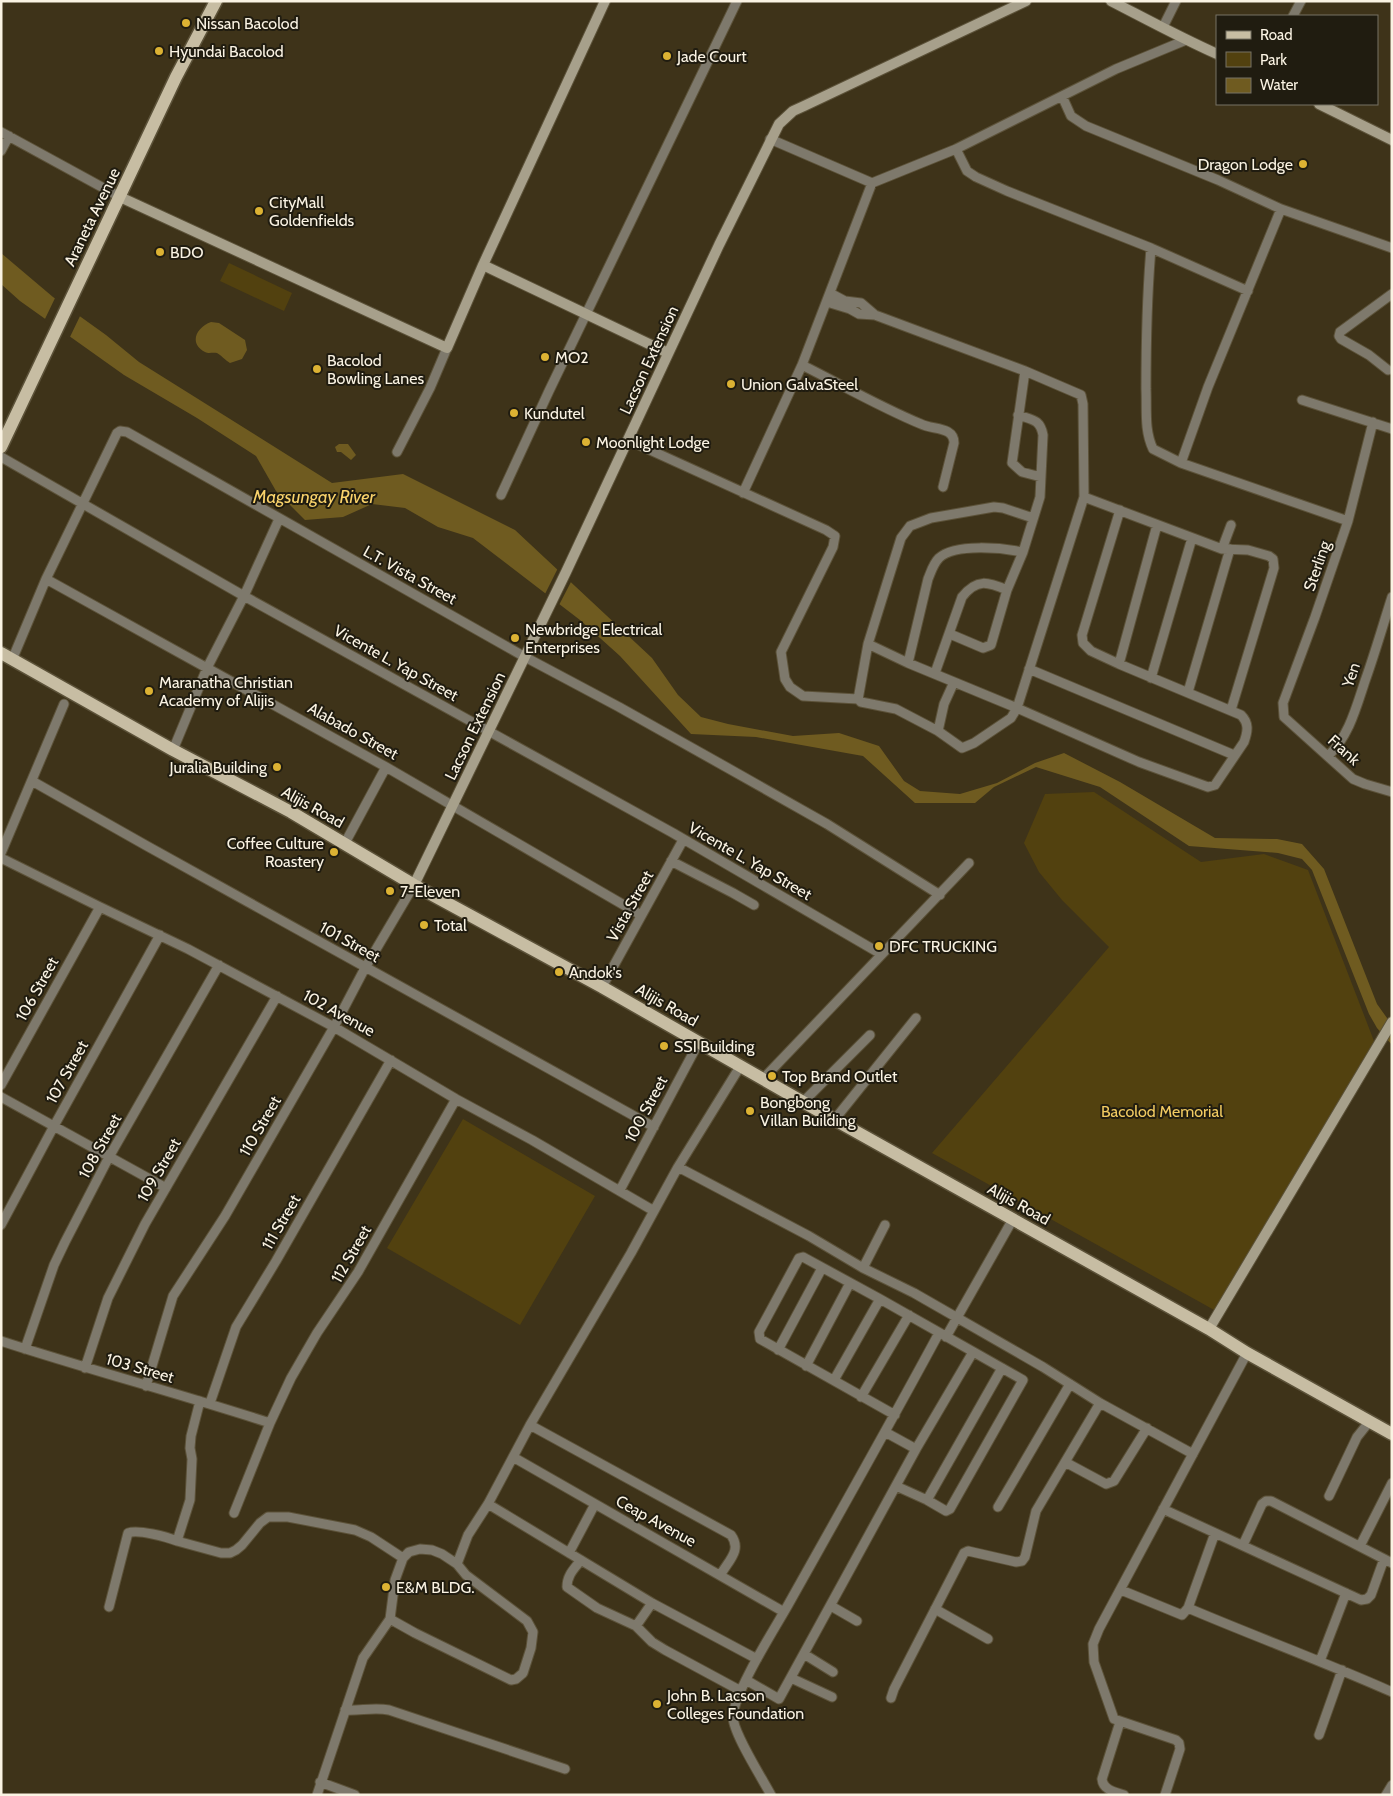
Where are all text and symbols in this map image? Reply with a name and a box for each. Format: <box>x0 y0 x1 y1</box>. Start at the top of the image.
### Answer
place label: Nissan Bacolod <box>196 14 299 33</box>
legend <box>1216 15 1378 105</box>
marker: Nissan Bacolod <box>180 17 192 29</box>
text: Road <box>1260 26 1293 44</box>
place label: Hyundai Bacolod <box>169 42 284 61</box>
marker: Hyundai Bacolod <box>153 45 165 57</box>
place label: Jade Court <box>676 47 747 66</box>
marker: Jade Court <box>661 50 673 62</box>
text: Park <box>1260 51 1287 69</box>
text: Water <box>1260 76 1298 94</box>
place label: Dragon Lodge <box>1198 155 1293 174</box>
marker: Dragon Lodge <box>1297 158 1309 170</box>
street label: Araneta Avenue <box>60 165 124 269</box>
place label: CityMall Goldenfields <box>269 193 355 230</box>
marker: CityMall Goldenfields <box>253 205 265 217</box>
place label: BDO <box>170 243 204 262</box>
marker: BDO <box>154 246 166 258</box>
street label: Lacson Extension <box>616 303 682 417</box>
place label: MO2 <box>555 348 589 367</box>
place label: Bacolod Bowling Lanes <box>327 351 424 388</box>
marker: MO2 <box>539 351 551 363</box>
marker: Bacolod Bowling Lanes <box>311 363 323 375</box>
place label: Union GalvaSteel <box>741 375 858 394</box>
marker: Union GalvaSteel <box>725 378 737 390</box>
place label: Kundutel <box>524 404 585 423</box>
marker: Kundutel <box>508 407 520 419</box>
place label: Moonlight Lodge <box>596 433 710 452</box>
marker: Moonlight Lodge <box>580 436 592 448</box>
water label: Magsungay River <box>252 486 376 508</box>
street label: Sterling <box>1300 537 1335 594</box>
street label: L.T. Vista Street <box>360 542 460 609</box>
place label: Newbridge Electrical Enterprises <box>525 620 663 657</box>
street label: Vicente L. Yap Street <box>330 621 462 705</box>
marker: Newbridge Electrical Enterprises <box>509 632 521 644</box>
street label: Yen <box>1338 660 1364 691</box>
street label: Lacson Extension <box>441 669 509 783</box>
place label: Maranatha Christian Academy of Alijis <box>159 673 293 710</box>
marker: Maranatha Christian Academy of Alijis <box>143 685 155 697</box>
street label: Alabado Street <box>305 698 402 764</box>
street label: Frank <box>1324 731 1364 770</box>
place label: Juralia Building <box>169 758 268 777</box>
marker: Juralia Building <box>271 761 283 773</box>
street label: Alijis Road <box>278 782 348 832</box>
street label: Vicente L. Yap Street <box>685 818 816 904</box>
place label: Coffee Culture Roastery <box>227 834 324 871</box>
marker: Coffee Culture Roastery <box>328 846 340 858</box>
street label: Vista Street <box>603 867 658 945</box>
place label: 7-Eleven <box>400 882 460 901</box>
marker: 7-Eleven <box>384 885 396 897</box>
place label: Total <box>434 916 467 935</box>
street label: 101 Street <box>316 918 384 967</box>
marker: Total <box>418 919 430 931</box>
place label: DFC TRUCKING <box>889 937 997 956</box>
marker: DFC TRUCKING <box>873 940 885 952</box>
street label: 106 Street <box>12 953 63 1024</box>
place label: Andok's <box>569 963 622 982</box>
marker: Andok's <box>553 966 565 978</box>
street label: Alijis Road <box>633 980 701 1030</box>
street label: 102 Avenue <box>300 986 378 1040</box>
street label: 107 Street <box>42 1037 92 1107</box>
place label: SSI Building <box>674 1037 756 1056</box>
marker: SSI Building <box>658 1040 670 1052</box>
place label: Top Brand Outlet <box>782 1067 898 1086</box>
marker: Top Brand Outlet <box>766 1070 778 1082</box>
street label: 100 Street <box>621 1072 672 1145</box>
street label: 110 Street <box>235 1092 285 1159</box>
place label: Bongbong Villan Building <box>760 1093 857 1130</box>
park label: Bacolod Memorial <box>1101 1102 1223 1121</box>
marker: Bongbong Villan Building <box>744 1105 756 1117</box>
street label: 108 Street <box>75 1110 126 1182</box>
street label: 109 Street <box>133 1134 185 1205</box>
street label: Alijis Road <box>984 1179 1054 1229</box>
street label: 111 Street <box>258 1191 305 1253</box>
street label: 112 Street <box>327 1221 375 1286</box>
street label: 103 Street <box>104 1349 177 1387</box>
street label: Ceap Avenue <box>613 1491 699 1551</box>
place label: E&M BLDG. <box>396 1578 475 1597</box>
marker: E&M BLDG. <box>380 1581 392 1593</box>
place label: John B. Lacson Colleges Foundation <box>666 1686 804 1723</box>
marker: John B. Lacson Colleges Foundation <box>651 1698 663 1710</box>

